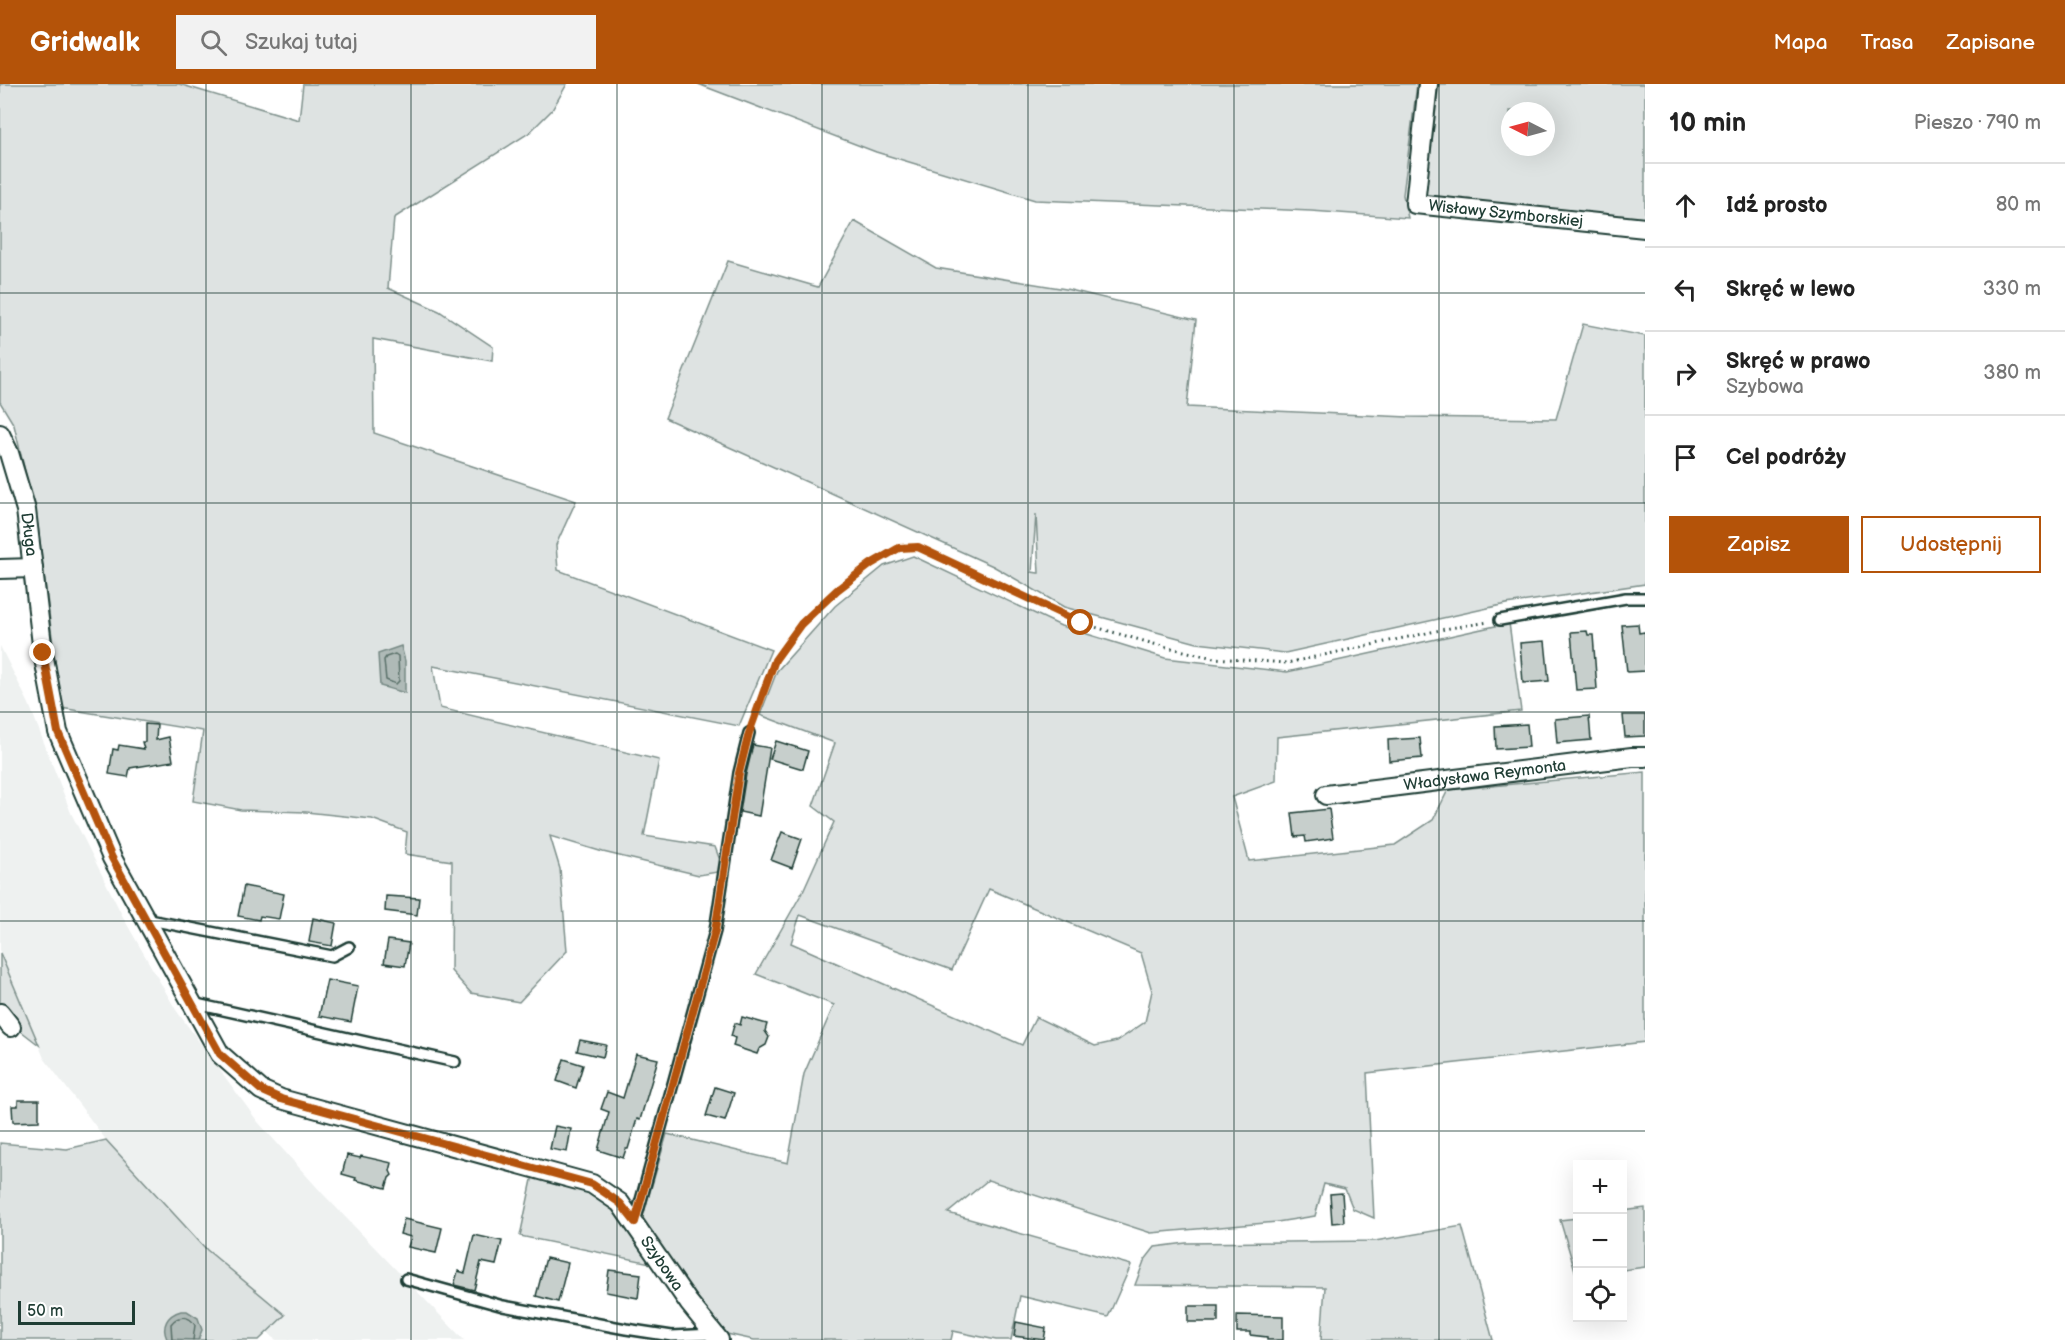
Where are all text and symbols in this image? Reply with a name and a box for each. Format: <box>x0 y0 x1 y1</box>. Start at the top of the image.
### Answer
search box <box>176 15 596 69</box>
text: Gridwalk <box>30 26 140 59</box>
icon: search <box>197 26 230 59</box>
text: Szukaj tutaj <box>245 29 358 56</box>
text: Mapa <box>1774 30 1828 55</box>
text: Trasa <box>1861 30 1914 55</box>
text: Zapisane <box>1947 30 2035 55</box>
north arrow <box>1501 102 1555 156</box>
text: 10 min <box>1669 108 1746 139</box>
text: Pieszo · 790 m <box>1914 111 2041 135</box>
icon: ahead <box>1669 189 1702 222</box>
text: Idź prosto <box>1726 192 1828 219</box>
text: 80 m <box>1996 193 2041 217</box>
street label: Wisławy Szymborskiej <box>1427 196 1584 231</box>
icon: left <box>1669 273 1702 306</box>
text: Skręć w lewo <box>1726 276 1855 303</box>
text: 330 m <box>1983 277 2041 301</box>
text: Skręć w prawo <box>1726 348 1871 375</box>
icon: right <box>1669 357 1702 390</box>
text: 380 m <box>1983 361 2041 385</box>
text: Szybowa <box>1726 375 1804 399</box>
icon: arrive <box>1669 441 1702 474</box>
text: Cel podróży <box>1726 444 1846 471</box>
street label: Długa <box>17 511 41 557</box>
button: Zapisz <box>1669 516 1849 573</box>
button: Udostępnij <box>1861 516 2041 573</box>
route start <box>1067 609 1093 635</box>
route end <box>29 639 55 665</box>
street label: Władysława Reymonta <box>1402 756 1567 795</box>
map controls <box>1573 1160 1627 1322</box>
button: + <box>1573 1160 1627 1214</box>
button: − <box>1573 1214 1627 1268</box>
street label: Szybowa <box>636 1232 687 1294</box>
button: locate <box>1573 1268 1627 1322</box>
scale bar <box>18 1298 135 1326</box>
text: 50 m <box>27 1302 63 1321</box>

